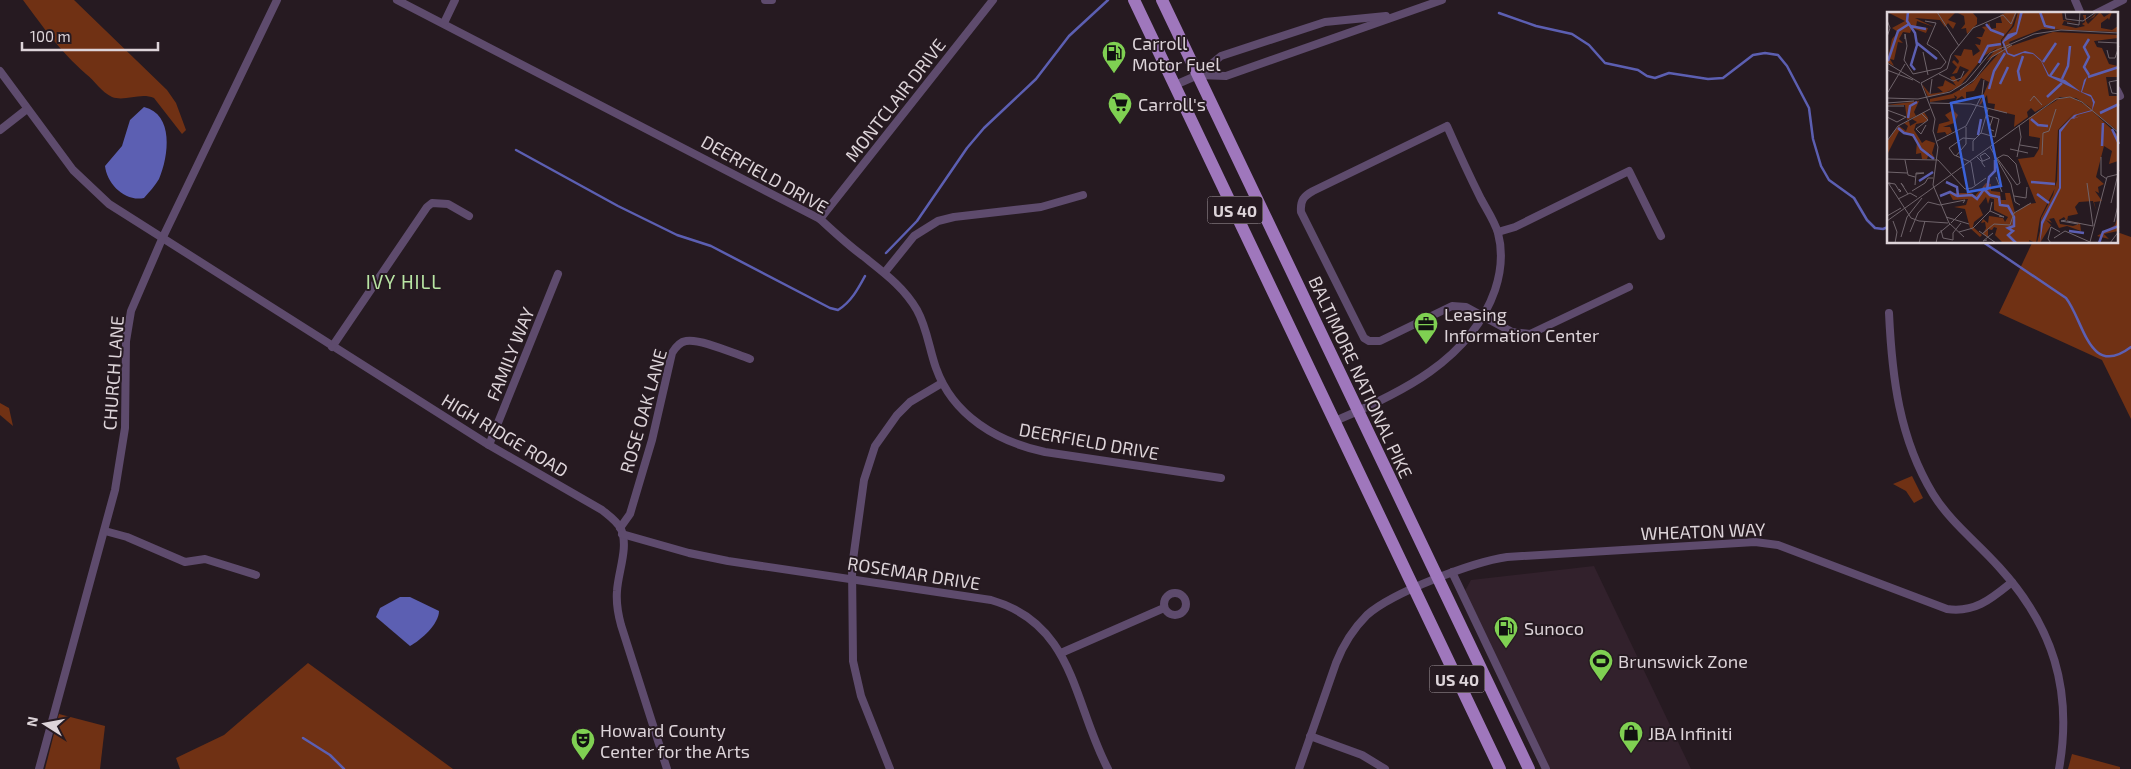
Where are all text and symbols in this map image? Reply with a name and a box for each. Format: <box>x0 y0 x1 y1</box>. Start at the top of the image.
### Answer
inset map <box>1887 12 2118 244</box>
scale bar <box>22 20 159 52</box>
text: 100 m <box>30 27 71 45</box>
place label: Carroll Motor Fuel <box>1132 32 1221 75</box>
street label: MONTCLAIR DRIVE <box>840 34 950 166</box>
fuel station icon: Carroll Motor Fuel <box>1101 40 1127 74</box>
supermarket icon: Carroll's <box>1107 91 1133 125</box>
place label: Carroll's <box>1138 93 1206 115</box>
street label: DEERFIELD DRIVE <box>698 130 832 218</box>
road number: US 40 <box>1208 196 1262 224</box>
district label: IVY HILL <box>366 270 442 293</box>
street label: BALTIMORE NATIONAL PIKE <box>1304 272 1418 482</box>
street label: FAMILY WAY <box>481 303 539 404</box>
place label: Leasing Information Center <box>1444 303 1599 346</box>
office icon: Leasing Information Center <box>1413 311 1439 345</box>
street label: CHURCH LANE <box>98 315 128 431</box>
street label: ROSE OAK LANE <box>615 346 671 476</box>
street label: HIGH RIDGE ROAD <box>438 389 572 481</box>
street label: DEERFIELD DRIVE <box>1017 418 1161 464</box>
street label: WHEATON WAY <box>1640 518 1767 544</box>
street label: ROSEMAR DRIVE <box>846 552 982 594</box>
fuel station icon: Sunoco <box>1493 615 1519 649</box>
place label: Sunoco <box>1524 617 1584 639</box>
sports icon: Brunswick Zone <box>1588 648 1614 682</box>
place label: Brunswick Zone <box>1618 650 1748 672</box>
road number: US 40 <box>1430 666 1484 692</box>
north arrow <box>20 699 70 749</box>
text: N <box>22 715 41 728</box>
place label: Howard County Center for the Arts <box>600 719 750 762</box>
shop icon: JBA Infiniti <box>1618 720 1644 754</box>
place label: JBA Infiniti <box>1648 722 1732 744</box>
theatre icon: Howard County Center for the Arts <box>570 727 596 761</box>

